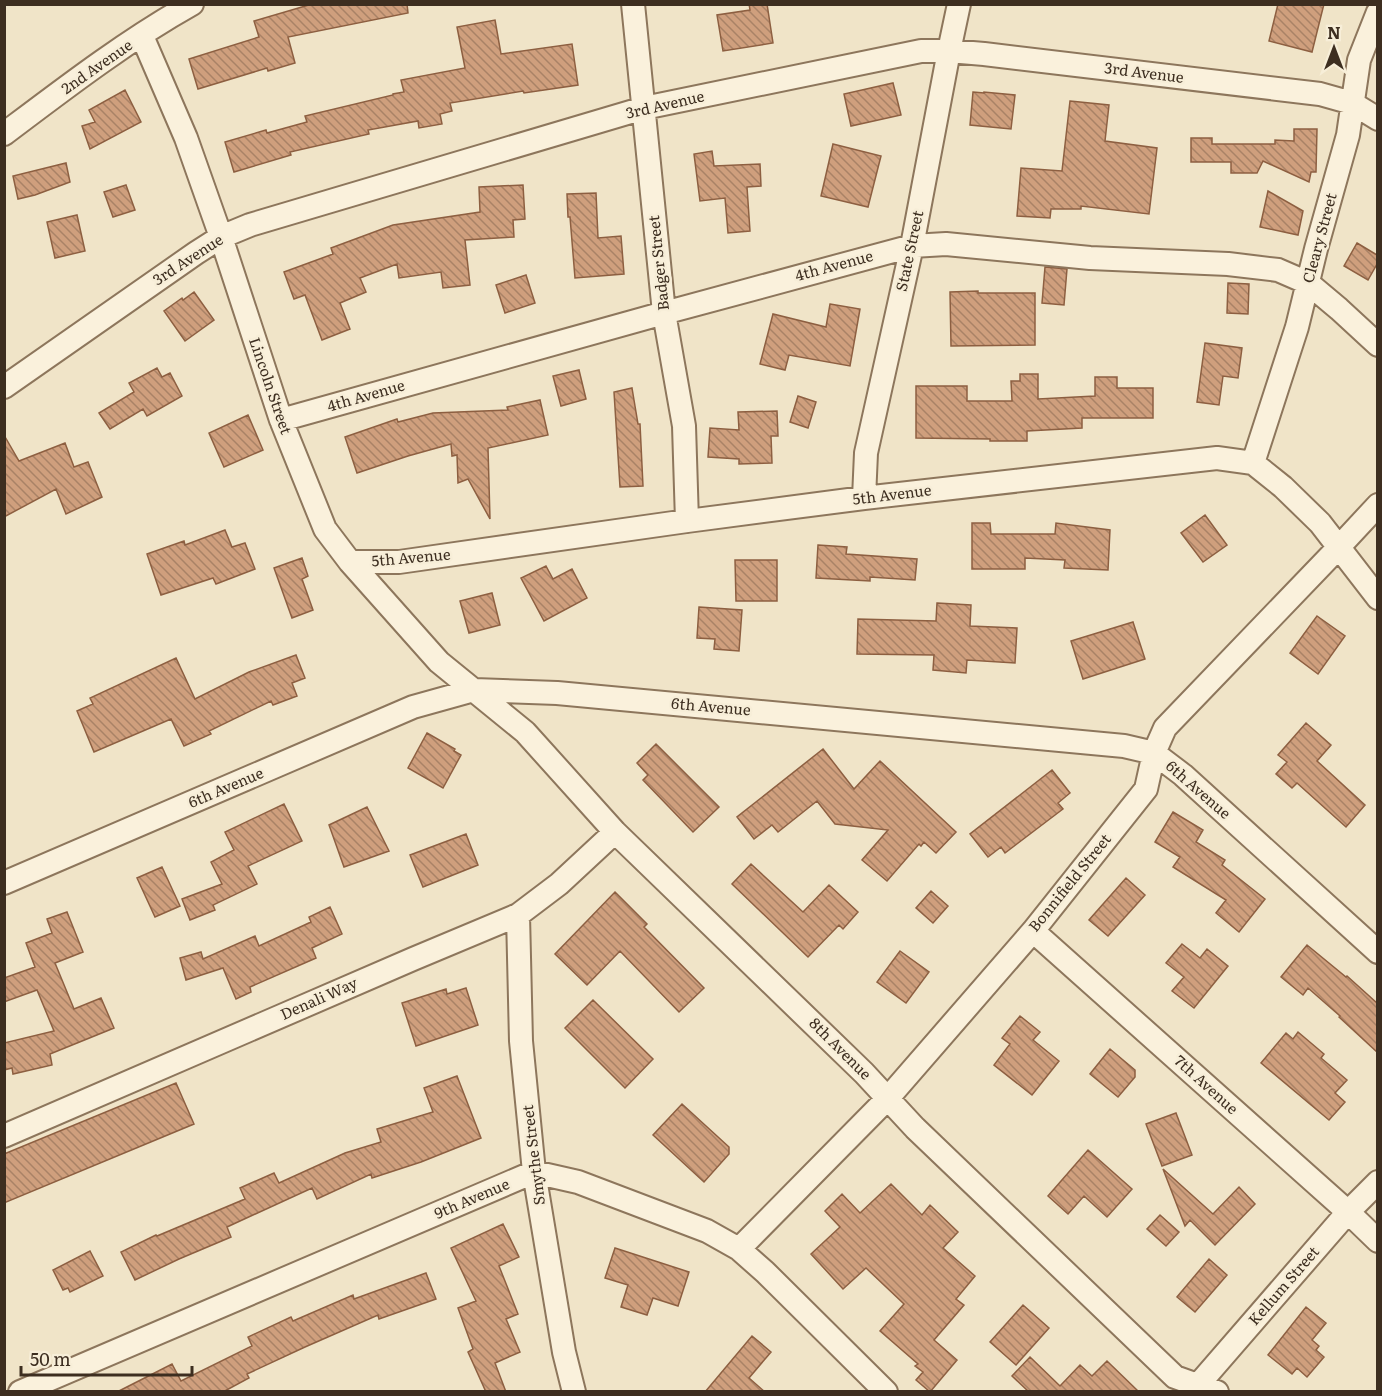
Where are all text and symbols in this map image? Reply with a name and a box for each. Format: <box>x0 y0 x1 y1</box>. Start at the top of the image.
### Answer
north arrow <box>1304 18 1364 78</box>
text: N <box>1327 20 1341 44</box>
street label: 2nd Avenue <box>56 33 137 99</box>
street label: 3rd Avenue <box>1103 55 1185 88</box>
street label: 3rd Avenue <box>623 83 706 124</box>
street label: Cleary Street <box>1295 190 1342 285</box>
street label: State Street <box>889 208 928 293</box>
street label: Badger Street <box>641 214 674 312</box>
street label: 3rd Avenue <box>147 227 227 290</box>
street label: 4th Avenue <box>792 243 875 286</box>
street label: Lincoln Street <box>244 334 299 437</box>
street label: 4th Avenue <box>324 372 407 417</box>
street label: 5th Avenue <box>851 477 933 510</box>
street label: 5th Avenue <box>370 542 452 571</box>
street label: 6th Avenue <box>670 691 752 720</box>
street label: 6th Avenue <box>1161 754 1237 824</box>
street label: 6th Avenue <box>184 760 267 813</box>
street label: Bonnifield Street <box>1022 828 1116 936</box>
street label: Denali Way <box>276 970 361 1025</box>
street label: 8th Avenue <box>805 1012 878 1084</box>
street label: 7th Avenue <box>1170 1049 1244 1119</box>
street label: Smythe Street <box>515 1104 550 1207</box>
street label: 9th Avenue <box>430 1171 513 1224</box>
street label: Kellum Street <box>1242 1240 1324 1330</box>
scale bar <box>21 1339 192 1377</box>
text: 50 m <box>30 1345 71 1372</box>

